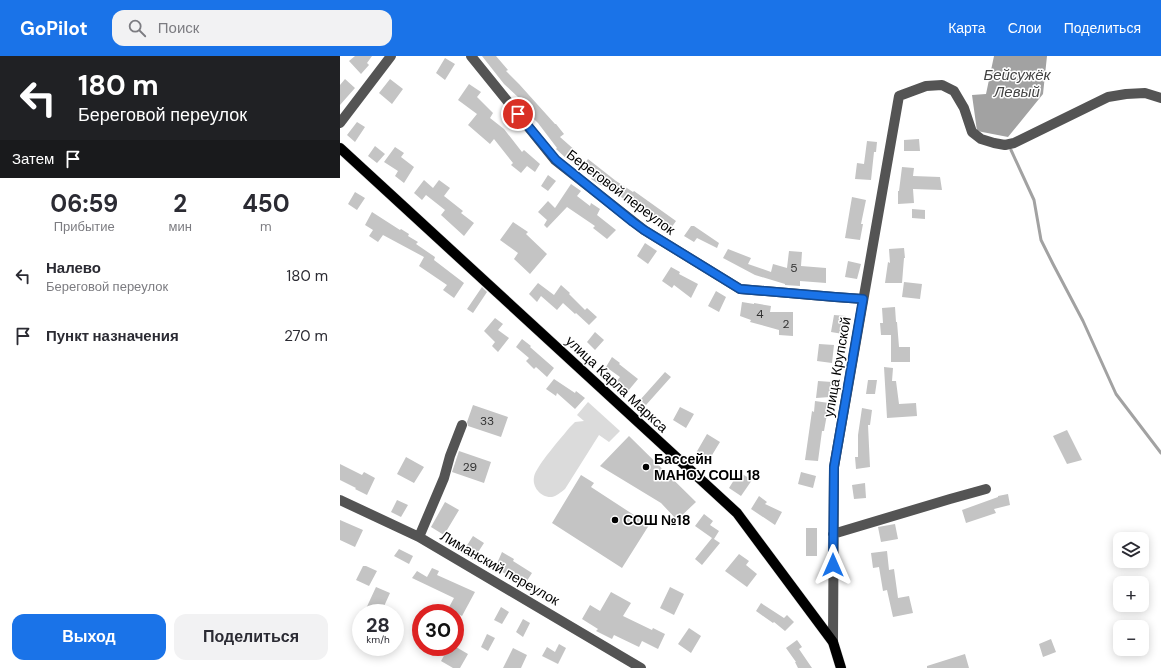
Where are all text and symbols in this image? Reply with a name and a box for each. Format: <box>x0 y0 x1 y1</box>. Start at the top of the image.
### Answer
search box <box>112 10 392 46</box>
text: GoPilot <box>20 16 88 41</box>
icon: search <box>126 17 148 39</box>
text: Поиск <box>158 18 199 38</box>
text: Карта <box>948 19 986 37</box>
text: Слои <box>1008 19 1042 37</box>
text: Поделиться <box>1064 19 1141 37</box>
water label: Бейсужёк Левый <box>983 65 1052 102</box>
text: 180 m <box>78 67 159 104</box>
icon: left <box>12 72 64 124</box>
pin <box>501 97 535 131</box>
text: Береговой переулок <box>78 103 247 127</box>
icon: arrive <box>507 103 529 125</box>
street label: Береговой переулок <box>563 145 680 239</box>
icon: arrive <box>62 148 84 170</box>
text: Затем <box>12 149 54 169</box>
text: 06:59 <box>50 188 118 219</box>
text: 2 <box>173 188 187 219</box>
text: 450 <box>242 188 290 219</box>
text: Прибытие <box>54 218 115 235</box>
text: мин <box>168 218 192 235</box>
text: m <box>260 218 272 235</box>
text: Налево <box>46 258 101 278</box>
house number: 5 <box>790 260 798 276</box>
icon: left <box>12 265 34 287</box>
text: 180 m <box>287 266 328 286</box>
text: Береговой переулок <box>46 278 168 295</box>
house number: 4 <box>756 306 764 322</box>
street label: улица Крупской <box>819 315 855 419</box>
house number: 2 <box>783 316 790 332</box>
icon: arrive <box>12 325 34 347</box>
text: Пункт назначения <box>46 326 179 346</box>
text: 270 m <box>284 326 328 346</box>
street label: улица Карла Маркса <box>562 332 672 436</box>
house number: 33 <box>480 413 494 429</box>
place label: Бассейн МАНОУ СОШ 18 <box>654 450 761 484</box>
house number: 29 <box>463 459 477 475</box>
marker: Бассейн МАНОУ СОШ 18 <box>641 462 651 472</box>
place label: СОШ №18 <box>623 511 691 529</box>
marker: СОШ №18 <box>610 515 620 525</box>
street label: Лиманский переулок <box>437 527 563 610</box>
map controls <box>1113 532 1149 656</box>
button: layers <box>1113 532 1149 568</box>
position arrow <box>812 544 854 586</box>
button: + <box>1113 576 1149 612</box>
speed limit sign: 30 <box>412 604 464 656</box>
text: 28 <box>366 612 390 638</box>
button: Выход <box>12 614 166 660</box>
button: Поделиться <box>174 614 328 660</box>
button: − <box>1113 620 1149 656</box>
text: km/h <box>366 633 390 646</box>

